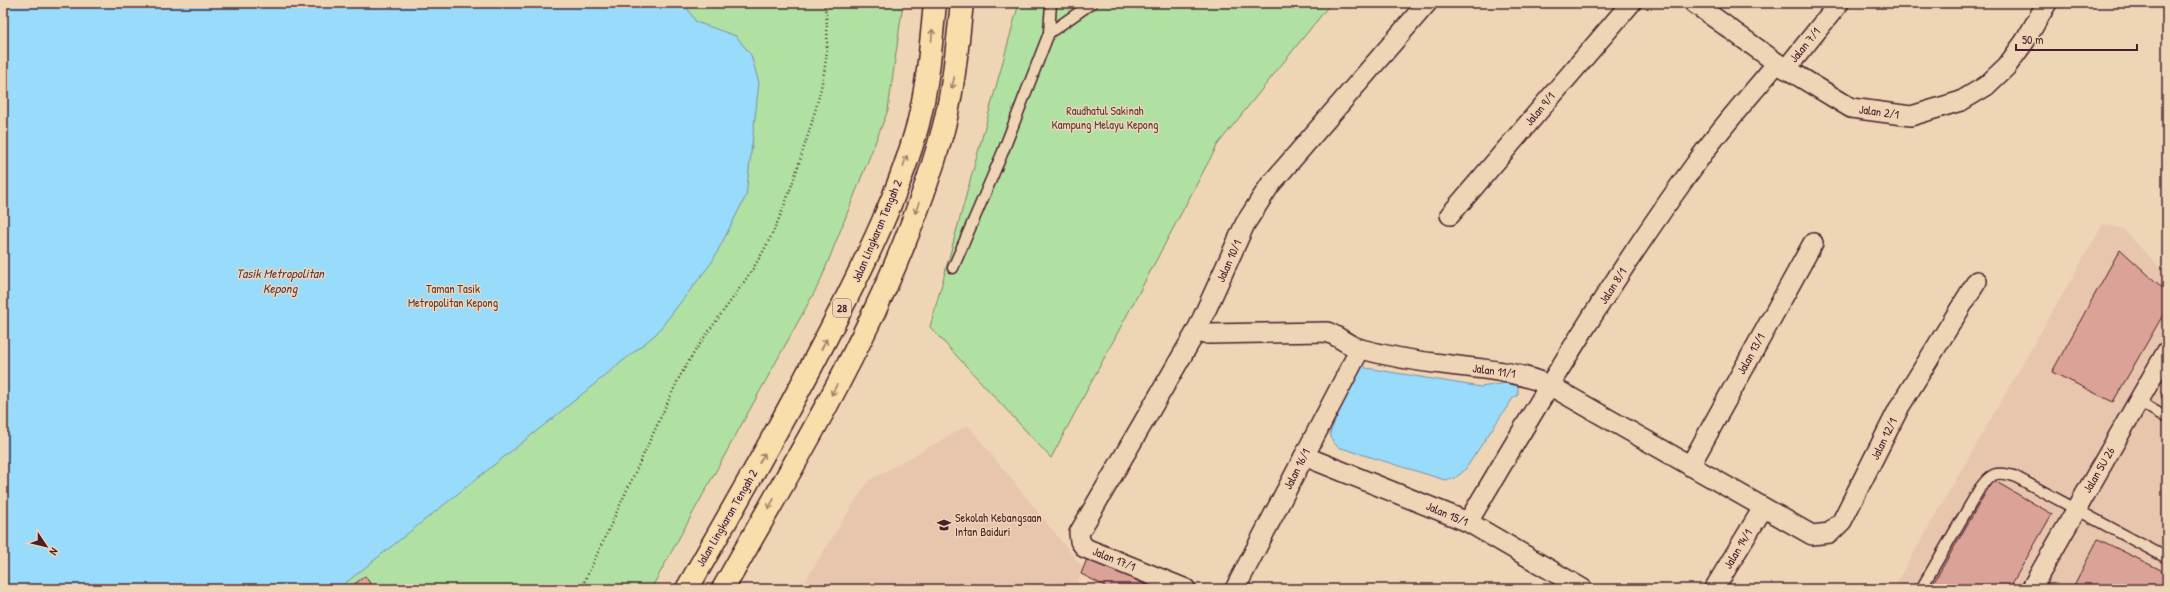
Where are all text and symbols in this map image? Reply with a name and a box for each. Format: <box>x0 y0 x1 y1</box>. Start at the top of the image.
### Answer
street label: Jalan 7/1 <box>1785 24 1824 66</box>
scale bar <box>2016 26 2137 52</box>
one-way arrow <box>928 29 936 42</box>
text: 50 m <box>2022 31 2043 48</box>
one-way arrow <box>948 77 956 90</box>
street label: Jalan 9/1 <box>1521 88 1559 129</box>
street label: Jalan 2/1 <box>1858 100 1900 123</box>
park label: Raudhatul Sakinah Kampung Melayu Kepong <box>1052 102 1158 133</box>
one-way arrow <box>902 156 910 168</box>
street label: Jalan Lingkaran Tengah 2 <box>847 177 906 285</box>
one-way arrow <box>912 202 920 214</box>
street label: Jalan 10/1 <box>1212 237 1245 285</box>
water label: Tasik Metropolitan Kepong <box>236 264 325 298</box>
street label: Jalan 8/1 <box>1595 264 1631 307</box>
park label: Taman Tasik Metropolitan Kepong <box>408 280 498 311</box>
road number: 28 <box>833 299 851 317</box>
street label: Jalan 13/1 <box>1732 330 1769 377</box>
one-way arrow <box>821 338 828 350</box>
street label: Jalan 11/1 <box>1471 359 1517 382</box>
one-way arrow <box>830 384 837 396</box>
street label: Jalan 12/1 <box>1866 415 1901 463</box>
street label: Jalan SU 26 <box>2079 443 2119 496</box>
street label: Jalan 16/1 <box>1279 445 1314 492</box>
one-way arrow <box>758 452 766 464</box>
street label: Jalan Lingkaran Tengah 2 <box>692 466 762 569</box>
street label: Jalan 15/1 <box>1424 497 1471 530</box>
one-way arrow <box>767 498 775 510</box>
place label: Sekolah Kebangsaan Intan Baiduri <box>955 509 1042 540</box>
school or university icon: Sekolah Kebangsaan Intan Baiduri <box>936 517 952 533</box>
north arrow <box>26 526 66 566</box>
street label: Jalan 14/1 <box>1719 526 1756 572</box>
street label: Jalan 17/1 <box>1090 542 1138 575</box>
text: N <box>47 545 62 558</box>

